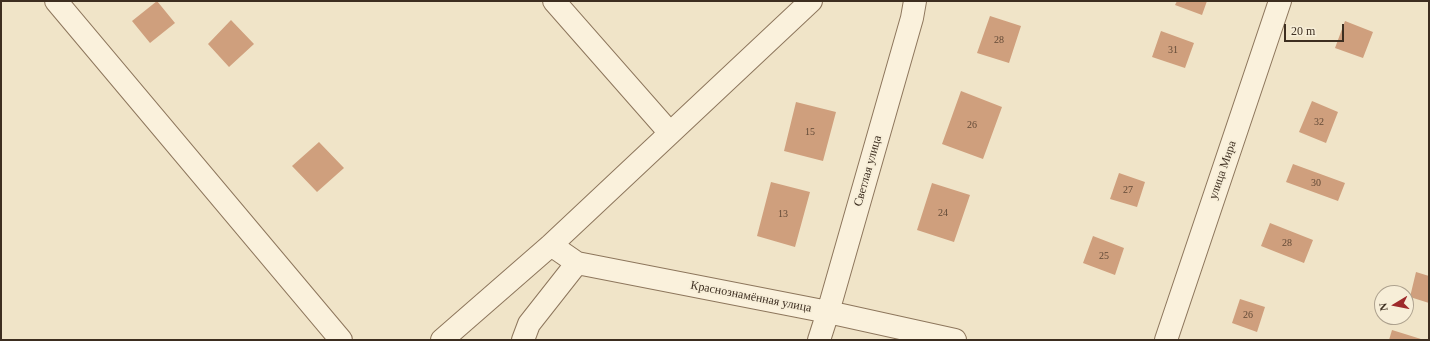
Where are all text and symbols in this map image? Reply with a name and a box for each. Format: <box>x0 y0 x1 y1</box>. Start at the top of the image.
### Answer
scale bar <box>1286 16 1346 42</box>
text: 20 m <box>1291 24 1315 38</box>
house number: 28 <box>994 34 1004 46</box>
house number: 31 <box>1168 44 1178 56</box>
house number: 32 <box>1314 116 1324 128</box>
house number: 26 <box>967 119 977 131</box>
house number: 15 <box>805 126 815 138</box>
street label: Светлая улица <box>851 134 885 208</box>
street label: улица Мира <box>1206 139 1240 201</box>
house number: 30 <box>1311 177 1321 189</box>
house number: 27 <box>1123 184 1133 196</box>
house number: 24 <box>938 207 948 219</box>
house number: 13 <box>778 208 788 220</box>
house number: 28 <box>1282 237 1292 249</box>
house number: 25 <box>1099 250 1109 262</box>
street label: Краснознамённая улица <box>689 278 813 316</box>
north arrow <box>1374 285 1414 325</box>
text: N <box>1377 302 1390 312</box>
house number: 26 <box>1243 309 1253 321</box>

